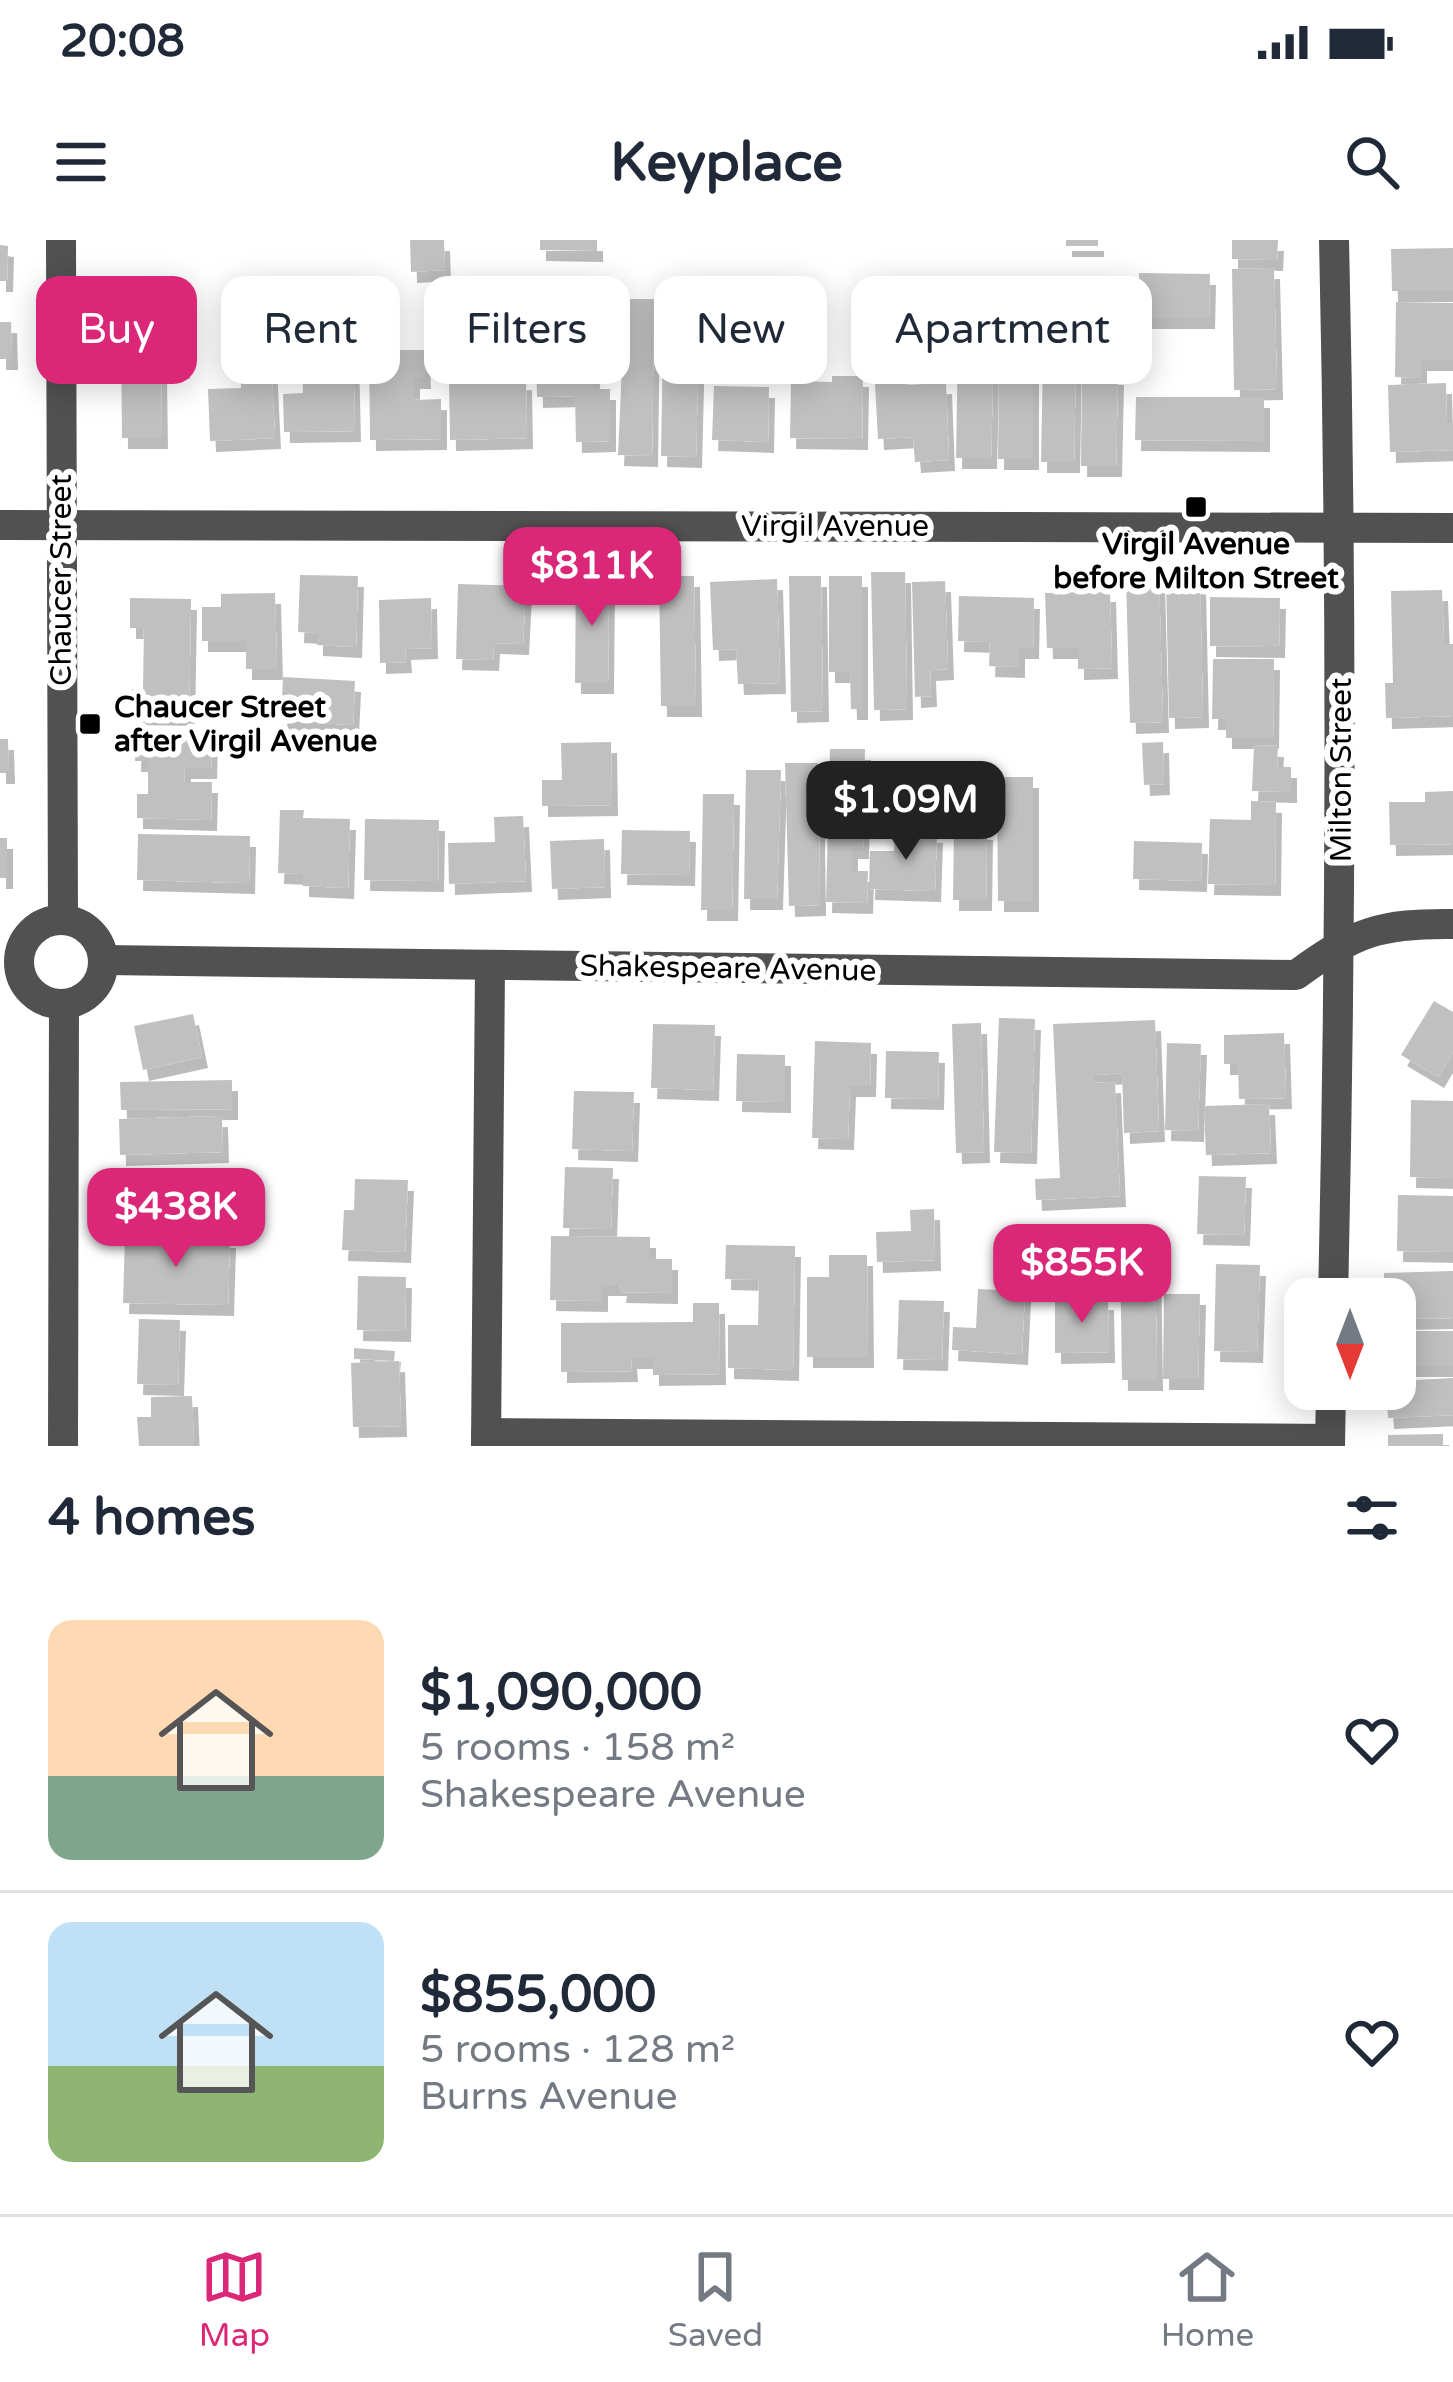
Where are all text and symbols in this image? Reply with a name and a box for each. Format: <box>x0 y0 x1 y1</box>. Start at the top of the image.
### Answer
text: 20:08 <box>60 15 185 69</box>
icon: menu <box>48 129 114 195</box>
icon: search <box>1339 129 1405 195</box>
text: Keyplace <box>610 130 843 195</box>
chip: Buy <box>36 276 197 384</box>
chip: Rent <box>221 276 400 384</box>
chip: Filters <box>424 276 630 384</box>
chip: New <box>654 276 827 384</box>
chip: Apartment <box>851 276 1152 384</box>
street label: Chaucer Street <box>43 474 80 686</box>
marker: Virgil Avenue before Milton Street <box>1183 494 1209 520</box>
street label: Virgil Avenue <box>741 508 929 545</box>
place label: Virgil Avenue before Milton Street <box>1053 526 1339 597</box>
pin: $811K <box>508 527 676 629</box>
text: $811K <box>530 542 654 589</box>
street label: Milton Street <box>1323 678 1360 862</box>
place label: Chaucer Street after Virgil Avenue <box>114 689 377 760</box>
marker: Chaucer Street after Virgil Avenue <box>77 711 103 737</box>
pin: $1.09M <box>808 761 1004 863</box>
text: $1.09M <box>833 776 979 823</box>
street label: Shakespeare Avenue <box>579 947 877 990</box>
pin: $438K <box>92 1168 260 1270</box>
text: $438K <box>114 1183 238 1230</box>
pin: $855K <box>998 1224 1166 1326</box>
text: $855K <box>1020 1239 1144 1286</box>
north arrow <box>1284 1278 1416 1410</box>
map controls <box>1284 1278 1416 1410</box>
icon: filters <box>1339 1485 1405 1551</box>
text: 4 homes <box>48 1487 256 1549</box>
text: $1,090,000 <box>420 1662 702 1724</box>
icon: home <box>144 1668 288 1812</box>
icon: heart <box>1339 1707 1405 1773</box>
text: 5 rooms · 158 m² <box>420 1724 735 1771</box>
text: Shakespeare Avenue <box>420 1771 806 1818</box>
text: $855,000 <box>420 1964 656 2026</box>
icon: home <box>144 1970 288 2114</box>
icon: heart <box>1339 2009 1405 2075</box>
text: 5 rooms · 128 m² <box>420 2026 735 2073</box>
text: Burns Avenue <box>420 2073 678 2120</box>
tab: Map <box>199 2244 270 2355</box>
tab: Saved <box>668 2244 763 2355</box>
tab: Home <box>1161 2244 1254 2355</box>

